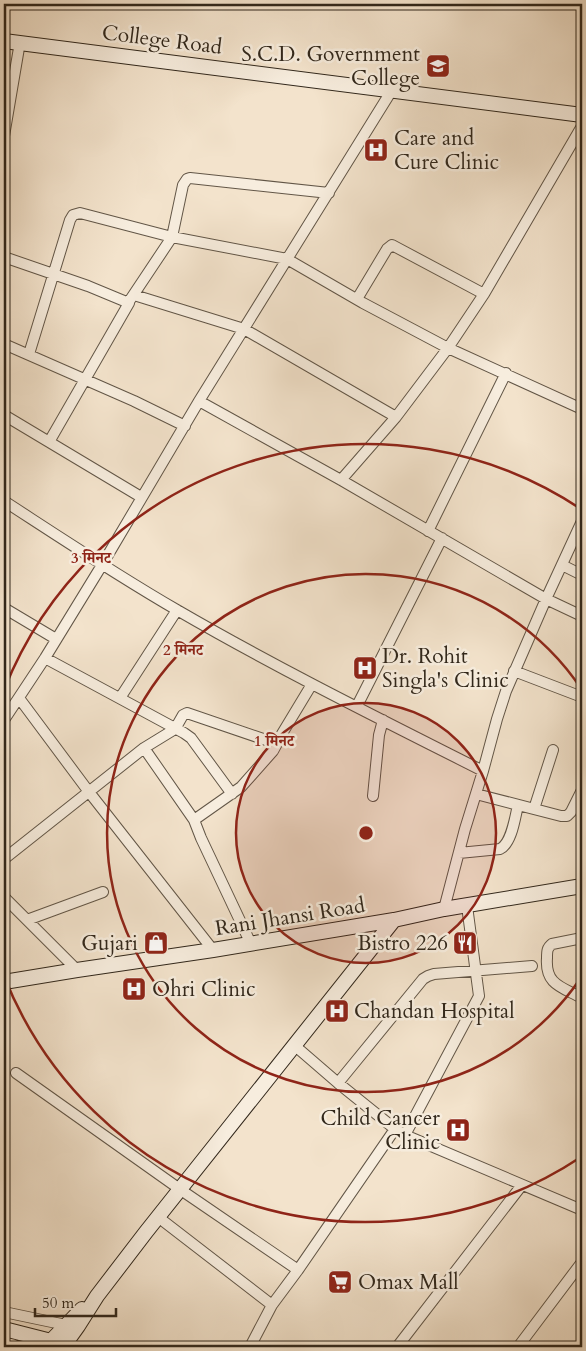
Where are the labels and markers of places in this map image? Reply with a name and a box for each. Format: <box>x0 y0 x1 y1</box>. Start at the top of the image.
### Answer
place label: S.C.D. Government College <box>241 40 420 93</box>
school or university icon: S.C.D. Government College <box>425 53 451 79</box>
place label: Care and Cure Clinic <box>394 124 499 177</box>
hospital icon: Care and Cure Clinic <box>363 137 389 163</box>
place label: Dr. Rohit Singla's Clinic <box>382 642 509 695</box>
hospital icon: Dr. Rohit Singla's Clinic <box>352 655 378 681</box>
centre of rings <box>357 824 375 842</box>
place label: Gujari <box>81 929 138 958</box>
place label: Bistro 226 <box>357 929 448 958</box>
shop icon: Gujari <box>143 930 169 956</box>
restaurant icon: Bistro 226 <box>452 930 478 956</box>
place label: Ohri Clinic <box>152 975 256 1004</box>
hospital icon: Ohri Clinic <box>121 976 147 1002</box>
place label: Chandan Hospital <box>354 997 514 1026</box>
hospital icon: Chandan Hospital <box>324 998 350 1024</box>
place label: Child Cancer Clinic <box>321 1104 440 1157</box>
hospital icon: Child Cancer Clinic <box>445 1117 471 1143</box>
place label: Omax Mall <box>358 1268 459 1297</box>
supermarket icon: Omax Mall <box>327 1269 353 1295</box>

